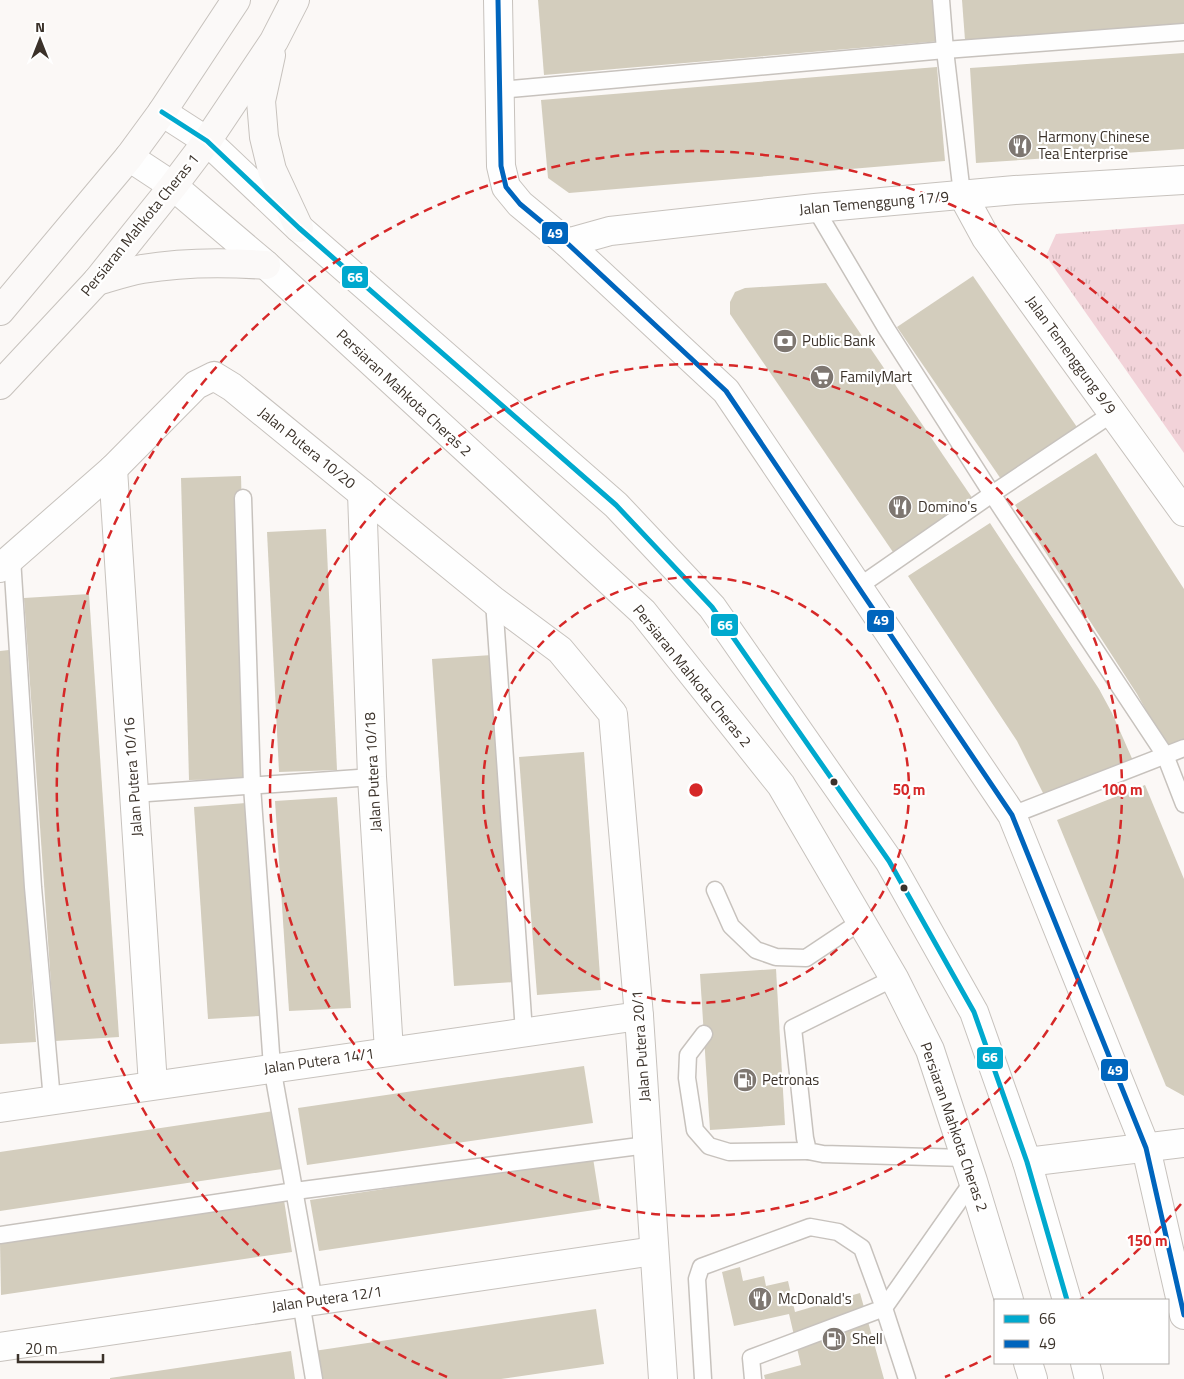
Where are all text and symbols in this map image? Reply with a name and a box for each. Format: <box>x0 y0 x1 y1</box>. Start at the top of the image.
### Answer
north arrow <box>15 15 65 65</box>
text: N <box>35 16 45 37</box>
place label: Harmony Chinese Tea Enterprise <box>1038 125 1149 165</box>
restaurant icon: Harmony Chinese Tea Enterprise <box>1007 133 1033 159</box>
street label: Persiaran Mahkota Cheras 1 <box>75 148 204 301</box>
street label: Jalan Temenggung 17/9 <box>798 184 950 221</box>
line badge: 49 <box>541 221 569 245</box>
text: 49 <box>547 222 563 243</box>
line badge: 66 <box>341 265 369 289</box>
text: 66 <box>347 266 363 287</box>
street label: Jalan Temenggung 9/9 <box>1020 291 1122 419</box>
street label: Persiaran Mahkota Cheras 2 <box>332 324 477 462</box>
bank icon: Public Bank <box>772 328 798 354</box>
place label: Public Bank <box>802 329 875 352</box>
supermarket icon: FamilyMart <box>809 364 835 390</box>
place label: FamilyMart <box>840 365 913 388</box>
street label: Jalan Putera 10/20 <box>254 401 361 494</box>
restaurant icon: Domino's <box>887 494 913 520</box>
place label: Domino's <box>918 495 977 518</box>
street label: Persiaran Mahkota Cheras 2 <box>628 599 757 752</box>
line badge: 49 <box>866 609 895 633</box>
text: 49 <box>873 609 889 630</box>
line badge: 66 <box>710 613 739 637</box>
text: 66 <box>717 614 733 635</box>
street label: Jalan Putera 10/18 <box>358 712 387 832</box>
street label: Jalan Putera 10/16 <box>117 717 148 838</box>
unlabelled marker <box>829 777 839 787</box>
text: 50 m <box>893 778 925 801</box>
text: 100 m <box>1101 778 1143 801</box>
centre of rings <box>687 781 705 799</box>
unlabelled marker <box>899 883 909 893</box>
street label: Jalan Putera 20/1 <box>625 990 656 1102</box>
street label: Persiaran Mahkota Cheras 2 <box>915 1039 994 1215</box>
street label: Jalan Putera 14/1 <box>262 1041 376 1080</box>
line badge: 66 <box>976 1046 1004 1070</box>
text: 66 <box>982 1046 998 1067</box>
line badge: 49 <box>1100 1058 1129 1082</box>
text: 49 <box>1107 1059 1123 1080</box>
fuel station icon: Petronas <box>732 1067 758 1093</box>
place label: Petronas <box>762 1068 819 1091</box>
text: 150 m <box>1126 1229 1168 1252</box>
street label: Jalan Putera 12/1 <box>270 1279 384 1318</box>
restaurant icon: McDonald's <box>747 1286 773 1312</box>
place label: McDonald's <box>778 1287 852 1310</box>
legend <box>994 1299 1169 1364</box>
text: 66 <box>1039 1307 1056 1330</box>
fuel station icon: Shell <box>821 1326 847 1352</box>
place label: Shell <box>852 1327 883 1350</box>
scale bar <box>18 1332 102 1364</box>
text: 49 <box>1039 1332 1056 1355</box>
text: 20 m <box>25 1337 58 1360</box>

